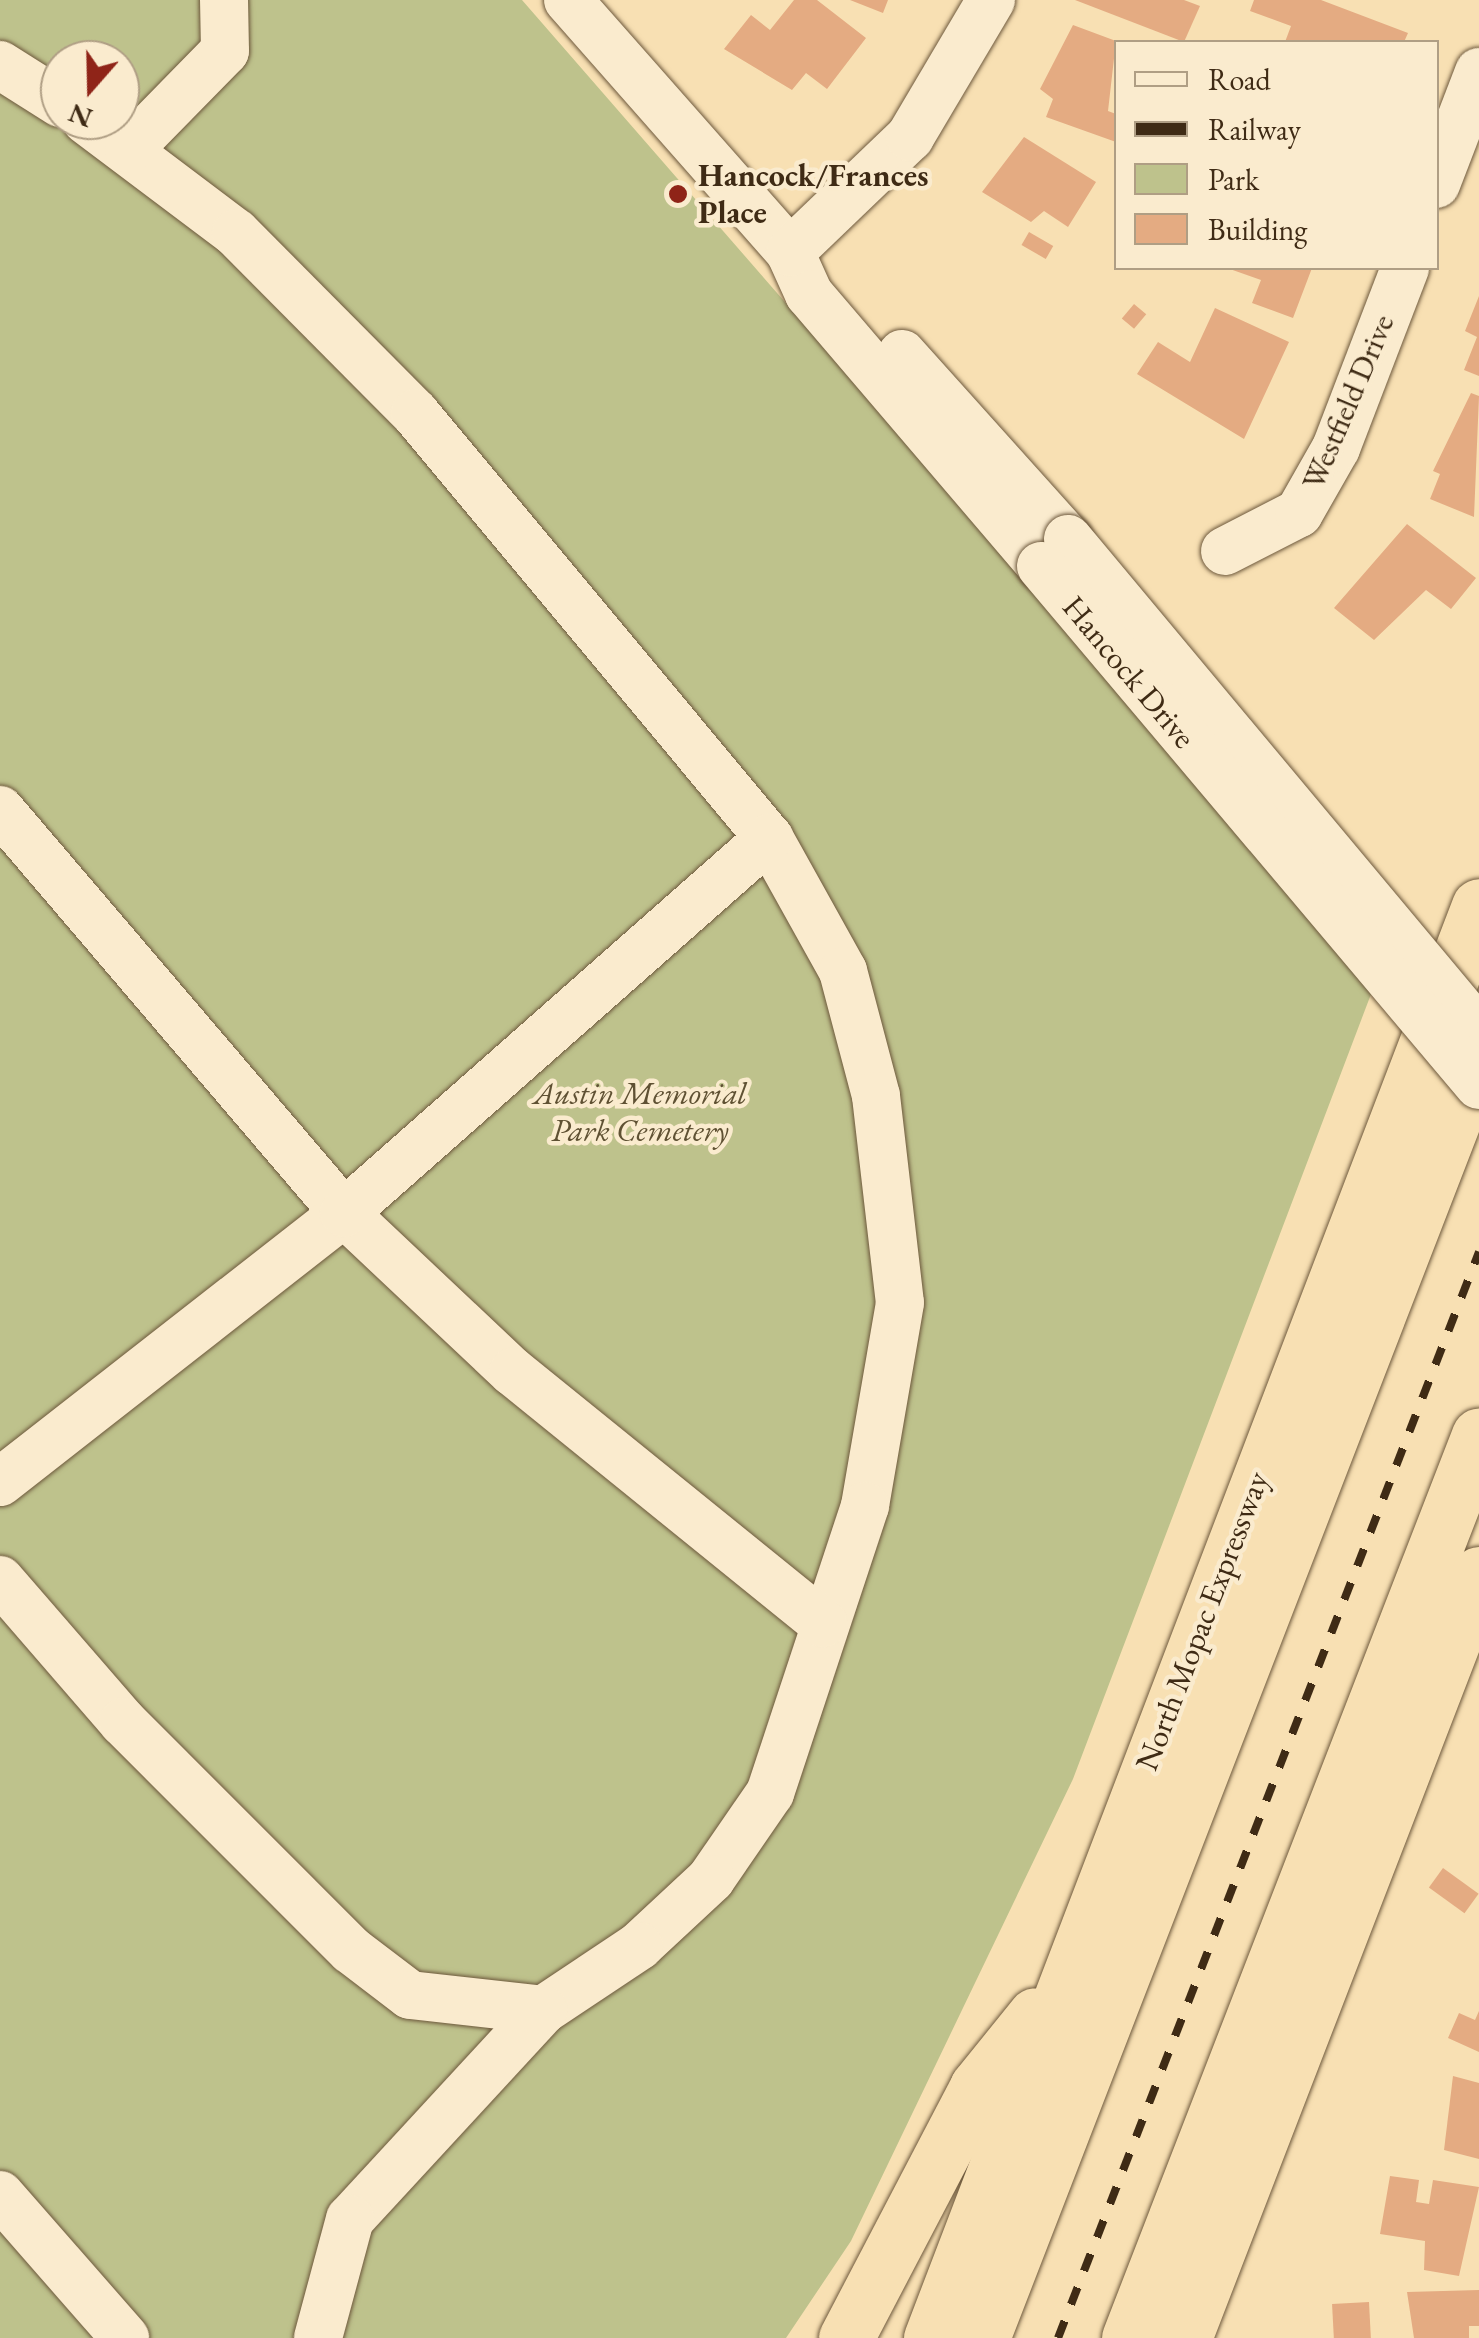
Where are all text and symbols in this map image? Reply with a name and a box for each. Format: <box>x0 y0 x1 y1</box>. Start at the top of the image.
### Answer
north arrow <box>40 40 140 140</box>
legend <box>1114 40 1439 270</box>
text: Road <box>1208 60 1271 99</box>
text: N <box>64 96 97 137</box>
text: Railway <box>1208 110 1301 149</box>
place label: Hancock/Frances Place <box>698 157 929 232</box>
text: Park <box>1208 160 1259 199</box>
marker: Hancock/Frances Place <box>667 183 689 205</box>
text: Building <box>1208 210 1307 249</box>
street label: Westfield Drive <box>1294 309 1402 495</box>
street label: Hancock Drive <box>1054 588 1204 756</box>
park label: Austin Memorial Park Cemetery <box>533 1075 747 1150</box>
street label: North Mopac Expressway <box>1127 1466 1277 1776</box>

